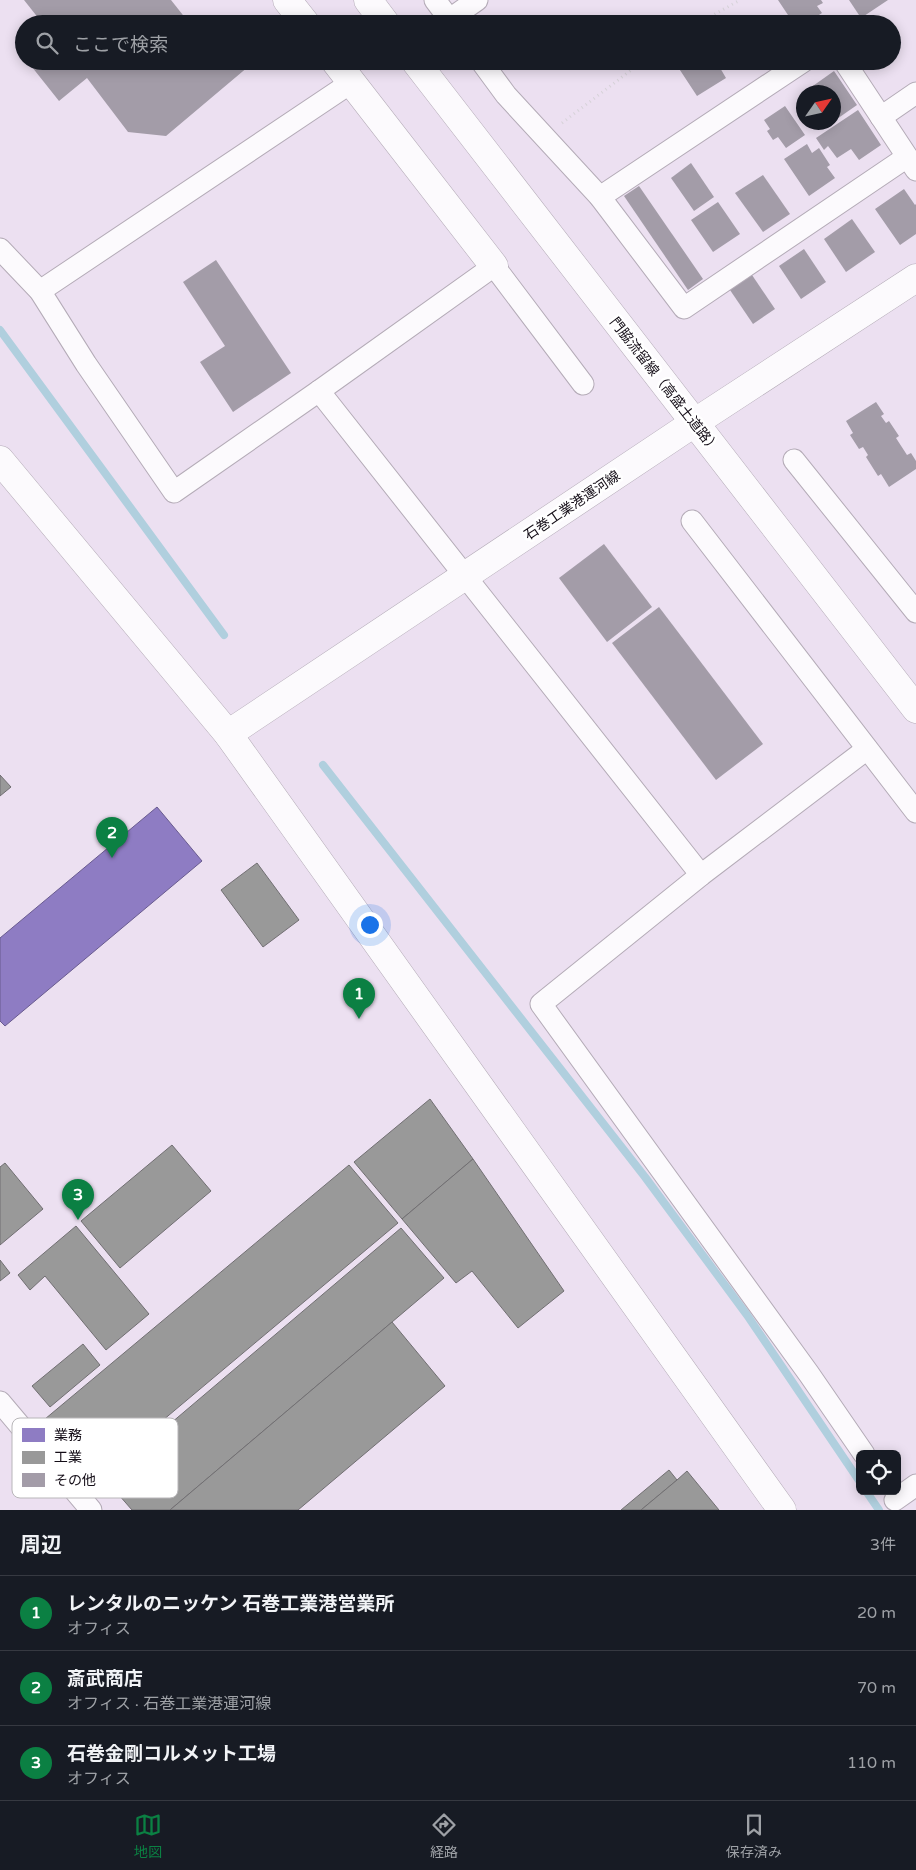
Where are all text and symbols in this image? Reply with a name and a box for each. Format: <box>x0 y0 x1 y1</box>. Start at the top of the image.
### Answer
search box <box>15 15 901 70</box>
icon: search <box>33 29 61 57</box>
text: ここで検索 <box>73 34 168 56</box>
north arrow <box>796 85 841 130</box>
street label: 門脇流留線（高盛土道路） <box>606 314 723 457</box>
street label: 石巻工業港運河線 <box>521 467 623 544</box>
pin: 2 <box>96 817 128 858</box>
your location <box>357 912 383 938</box>
pin: 1 <box>343 978 375 1019</box>
pin: 3 <box>62 1179 94 1220</box>
legend <box>12 1418 178 1498</box>
text: 業務 <box>54 1427 82 1444</box>
text: 工業 <box>54 1449 82 1466</box>
map controls <box>856 1450 901 1495</box>
button: locate <box>856 1450 901 1495</box>
text: その他 <box>54 1472 96 1489</box>
text: 周辺 <box>20 1533 62 1558</box>
text: 3件 <box>870 1535 896 1555</box>
text: レンタルのニッケン 石巻工業港営業所 <box>67 1593 394 1615</box>
text: 1 <box>31 1603 41 1623</box>
text: 20 m <box>857 1603 896 1623</box>
text: オフィス <box>67 1619 131 1639</box>
text: 斎武商店 <box>67 1668 143 1690</box>
text: 2 <box>31 1678 41 1698</box>
text: 70 m <box>857 1678 896 1698</box>
text: オフィス · 石巻工業港運河線 <box>67 1694 271 1714</box>
text: 石巻金剛コルメット工場 <box>67 1743 276 1765</box>
text: 3 <box>31 1753 41 1773</box>
text: 110 m <box>847 1753 896 1773</box>
text: オフィス <box>67 1769 131 1789</box>
tab: 地図 <box>134 1811 162 1861</box>
tab: 経路 <box>430 1811 458 1861</box>
tab: 保存済み <box>726 1811 782 1861</box>

